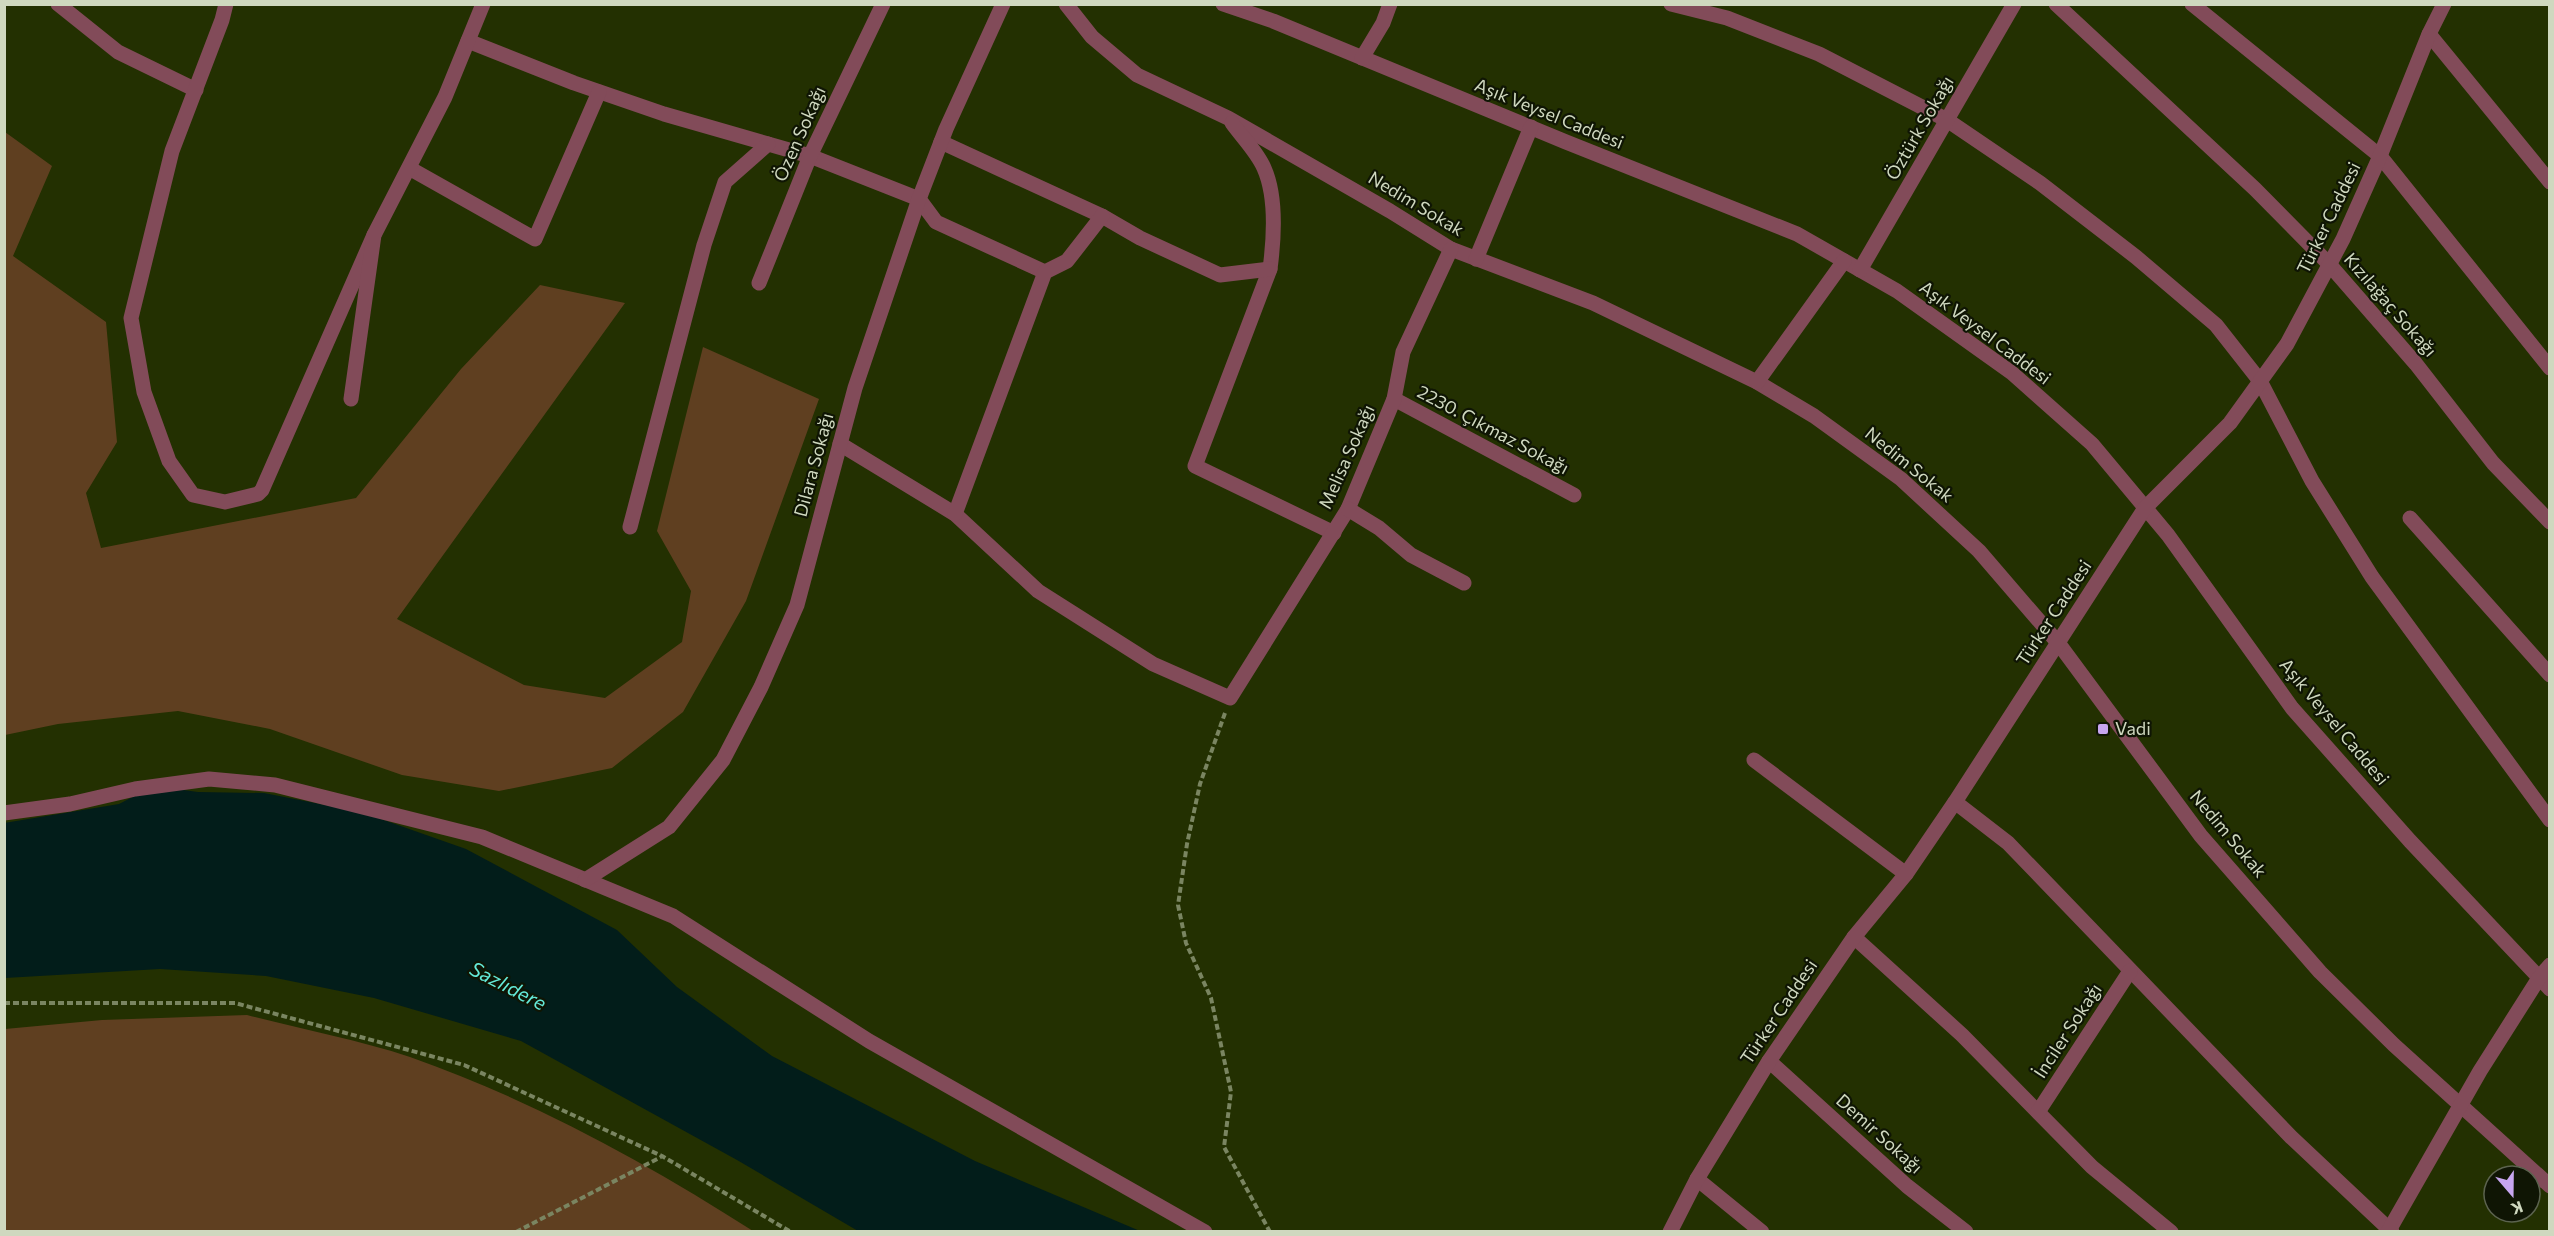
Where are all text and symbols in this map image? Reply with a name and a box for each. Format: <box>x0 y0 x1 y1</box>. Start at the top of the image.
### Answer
street label: Öztürk Sokağı <box>1881 72 1958 183</box>
street label: Aşık Veysel Caddesi <box>1472 73 1627 153</box>
street label: Özen Sokağı <box>768 83 830 185</box>
street label: Türker Caddesi <box>2292 158 2365 277</box>
street label: Nedim Sokak <box>1365 166 1468 240</box>
street label: Kızılağaç Sokağı <box>2340 248 2442 361</box>
street label: Aşık Veysel Caddesi <box>1916 276 2056 389</box>
street label: 2230. Çıkmaz Sokağı <box>1414 380 1573 478</box>
street label: Melisa Sokağı <box>1313 401 1379 512</box>
street label: Dilara Sokağı <box>789 410 837 519</box>
street label: Nedim Sokak <box>1861 422 1959 507</box>
street label: Türker Caddesi <box>2011 555 2096 669</box>
street label: Aşık Veysel Caddesi <box>2275 654 2394 789</box>
place label: Vadi <box>2115 717 2151 739</box>
marker: Vadi <box>2096 722 2110 736</box>
street label: Nedim Sokak <box>2186 785 2272 882</box>
street label: Türker Caddesi <box>1735 955 1821 1068</box>
water label: Sazlıdere <box>466 956 551 1015</box>
street label: İnciler Sokağı <box>2028 979 2106 1082</box>
street label: Demir Sokağı <box>1832 1089 1927 1178</box>
north arrow <box>2482 1164 2542 1224</box>
text: K <box>2509 1198 2526 1219</box>

